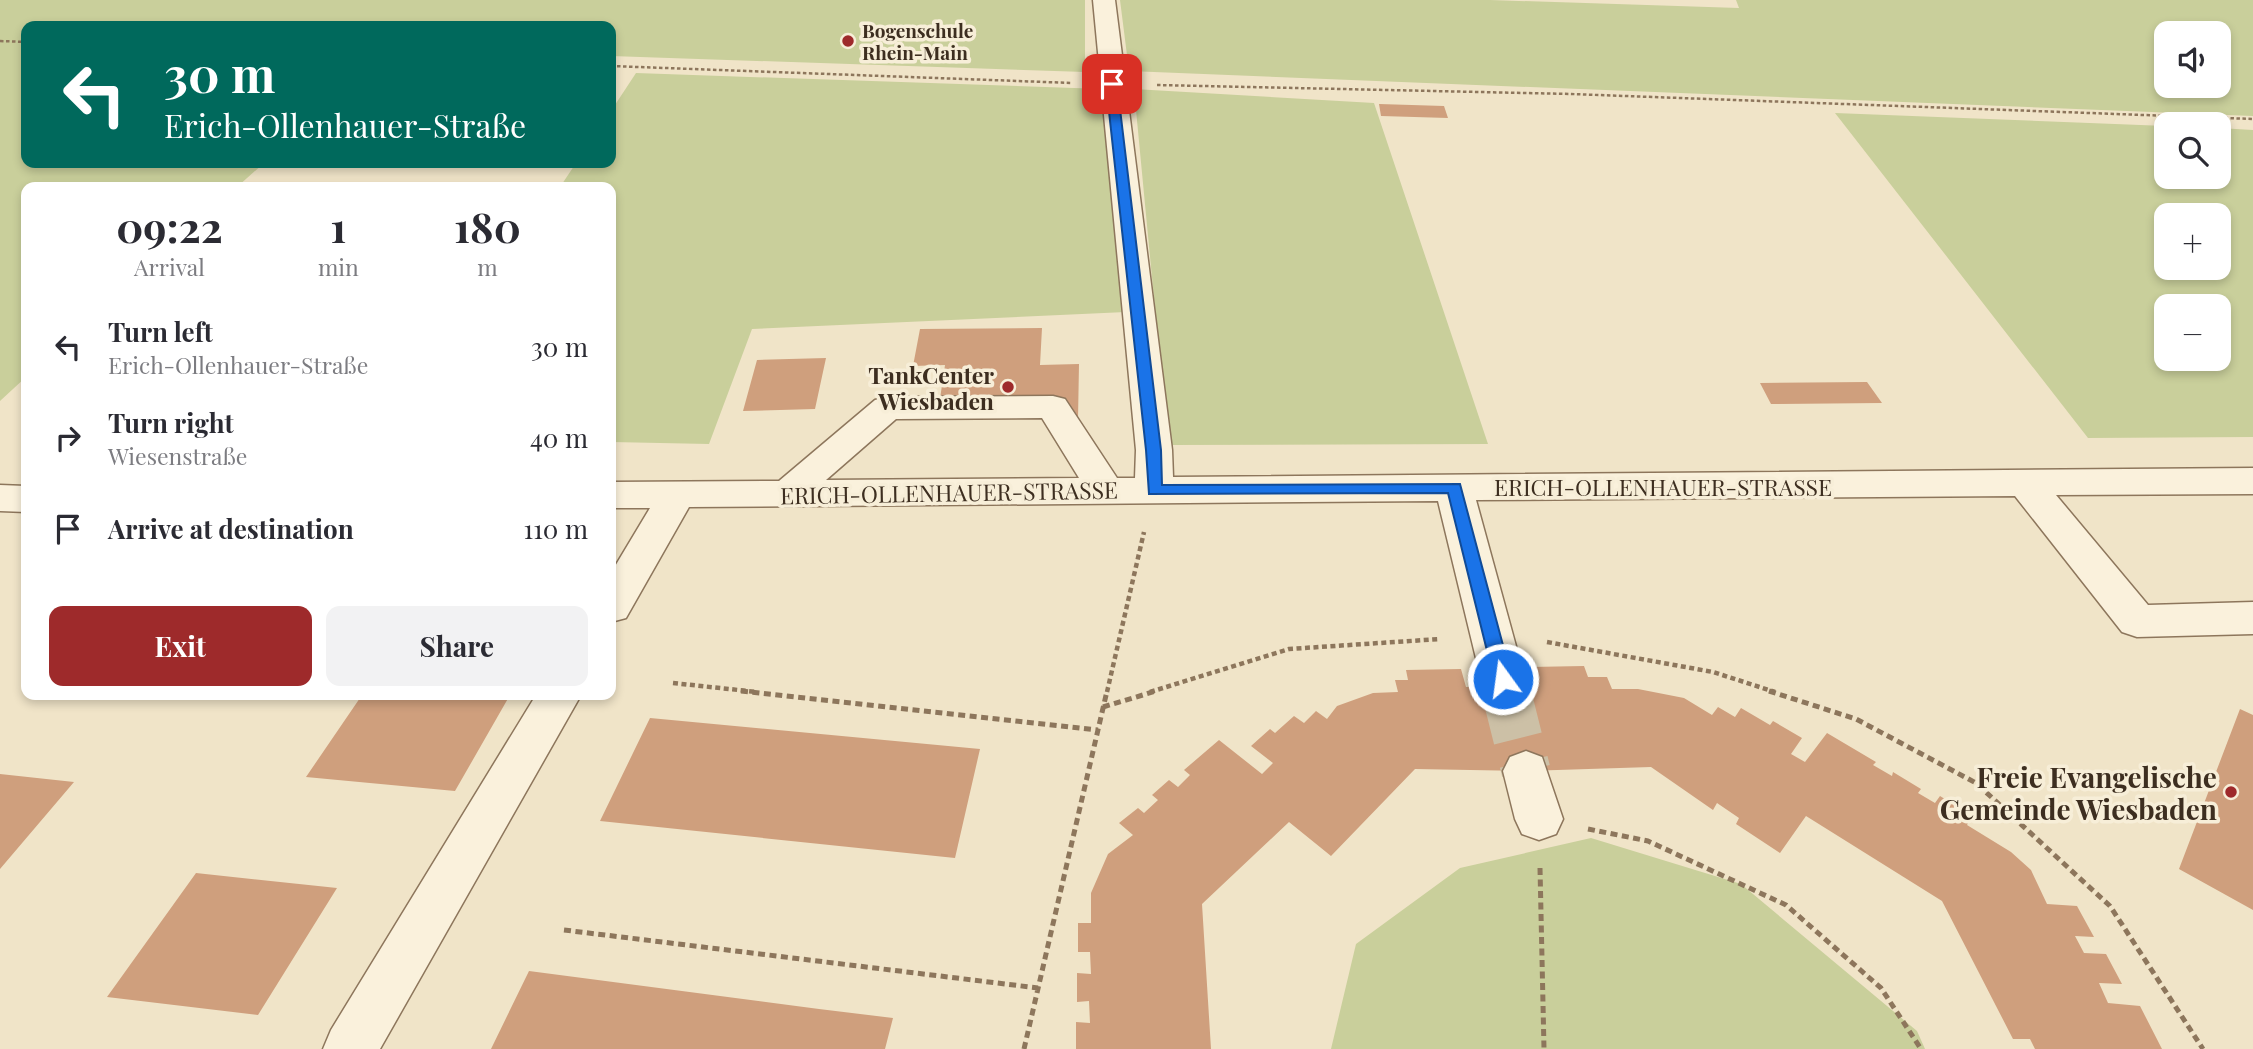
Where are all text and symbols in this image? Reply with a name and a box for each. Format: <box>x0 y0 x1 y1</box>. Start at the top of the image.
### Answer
place label: Bogenschule Rhein-Main <box>862 17 973 65</box>
map controls <box>2154 21 2231 371</box>
button: sound <box>2154 21 2231 98</box>
marker: Bogenschule Rhein-Main <box>840 33 856 49</box>
text: 30 m <box>164 40 275 105</box>
icon: left <box>49 49 140 140</box>
pin <box>1082 54 1142 114</box>
icon: arrive <box>1093 65 1131 103</box>
text: Erich-Ollenhauer-Straße <box>164 103 526 146</box>
button: search <box>2154 112 2231 189</box>
text: 09:22 <box>116 198 223 254</box>
text: 1 <box>330 198 346 254</box>
text: 180 <box>454 198 521 254</box>
button: + <box>2154 203 2231 280</box>
text: Arrival <box>134 251 205 282</box>
text: min <box>318 251 359 282</box>
text: m <box>477 251 498 282</box>
button: − <box>2154 294 2231 371</box>
text: Turn left <box>108 314 213 349</box>
icon: left <box>49 328 87 366</box>
text: 30 m <box>531 329 588 364</box>
text: Erich-Ollenhauer-Straße <box>108 349 368 380</box>
place label: TankCenter Wiesbaden <box>868 359 994 416</box>
marker: TankCenter Wiesbaden <box>1000 379 1016 395</box>
text: Turn right <box>108 405 234 440</box>
icon: right <box>49 419 87 457</box>
text: 40 m <box>530 420 588 455</box>
text: Wiesenstraße <box>108 440 247 471</box>
street label: ERICH-OLLENHAUER-STRASSE <box>1494 471 1832 502</box>
street label: ERICH-OLLENHAUER-STRASSE <box>780 474 1118 510</box>
icon: arrive <box>49 510 87 548</box>
text: Arrive at destination <box>108 511 354 546</box>
text: 110 m <box>524 511 588 546</box>
button: Exit <box>49 606 312 686</box>
button: Share <box>326 606 588 686</box>
position arrow <box>1466 642 1540 716</box>
place label: Freie Evangelische Gemeinde Wiesbaden <box>1940 758 2217 827</box>
marker: Freie Evangelische Gemeinde Wiesbaden <box>2223 784 2239 800</box>

